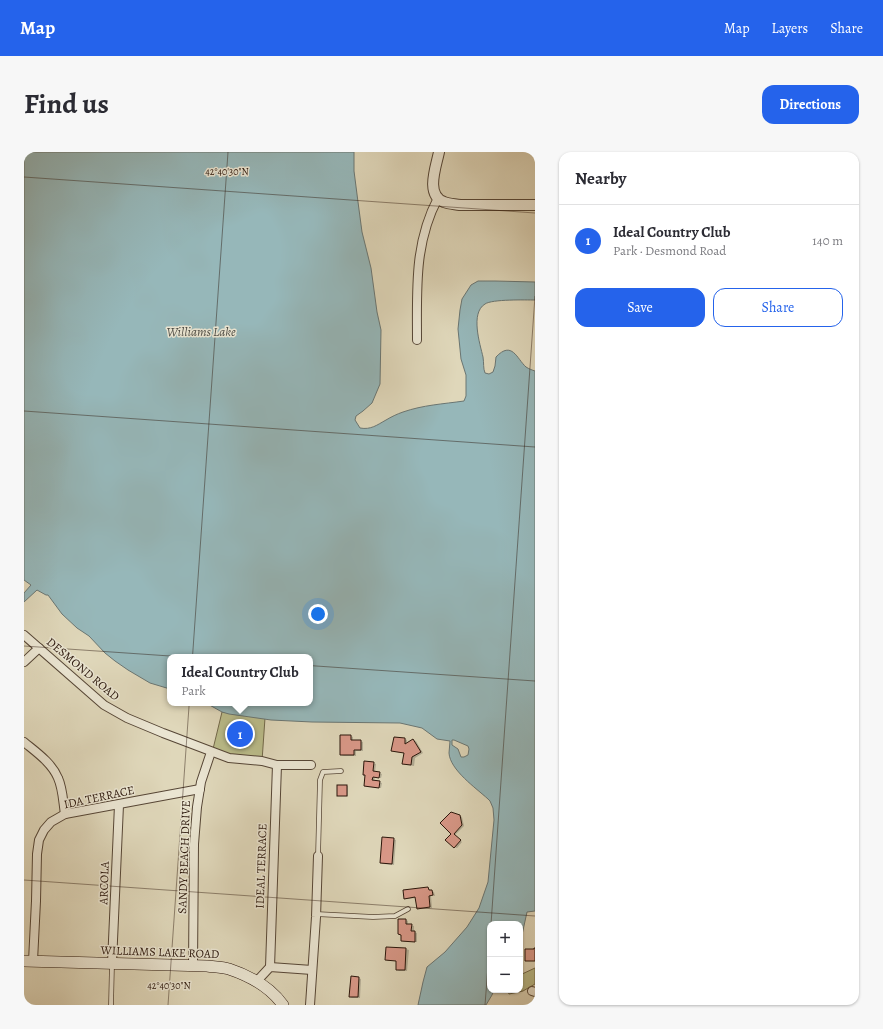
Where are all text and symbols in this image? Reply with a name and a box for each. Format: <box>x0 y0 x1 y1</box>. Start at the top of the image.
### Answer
text: Map <box>20 15 55 41</box>
text: Map <box>724 19 750 38</box>
text: Layers <box>772 19 808 38</box>
text: Share <box>830 19 863 38</box>
text: Find us <box>24 85 109 123</box>
button: Directions <box>762 85 859 124</box>
text: 42°40'30"N <box>205 165 249 178</box>
text: Nearby <box>575 167 626 190</box>
text: Ideal Country Club <box>613 222 730 242</box>
text: 1 <box>586 232 590 249</box>
text: 140 m <box>812 232 843 249</box>
text: Park · Desmond Road <box>613 242 726 259</box>
button: Save <box>575 288 705 327</box>
button: Share <box>713 288 843 327</box>
water label: Williams Lake <box>166 323 236 340</box>
your location <box>308 604 328 624</box>
street label: DESMOND ROAD <box>43 634 123 704</box>
popup <box>167 654 313 706</box>
text: Ideal Country Club <box>181 662 299 682</box>
text: Park <box>181 682 206 699</box>
pin: 1 <box>227 719 253 749</box>
street label: IDA TERRACE <box>62 782 136 812</box>
street label: SANDY BEACH DRIVE <box>174 800 194 914</box>
street label: IDEAL TERRACE <box>252 823 270 909</box>
street label: ARCOLA <box>95 860 113 906</box>
map controls <box>487 921 523 993</box>
button: + <box>487 921 523 957</box>
street label: WILLIAMS LAKE ROAD <box>99 942 220 962</box>
button: − <box>487 957 523 993</box>
text: 42°40'30"N <box>147 979 191 992</box>

